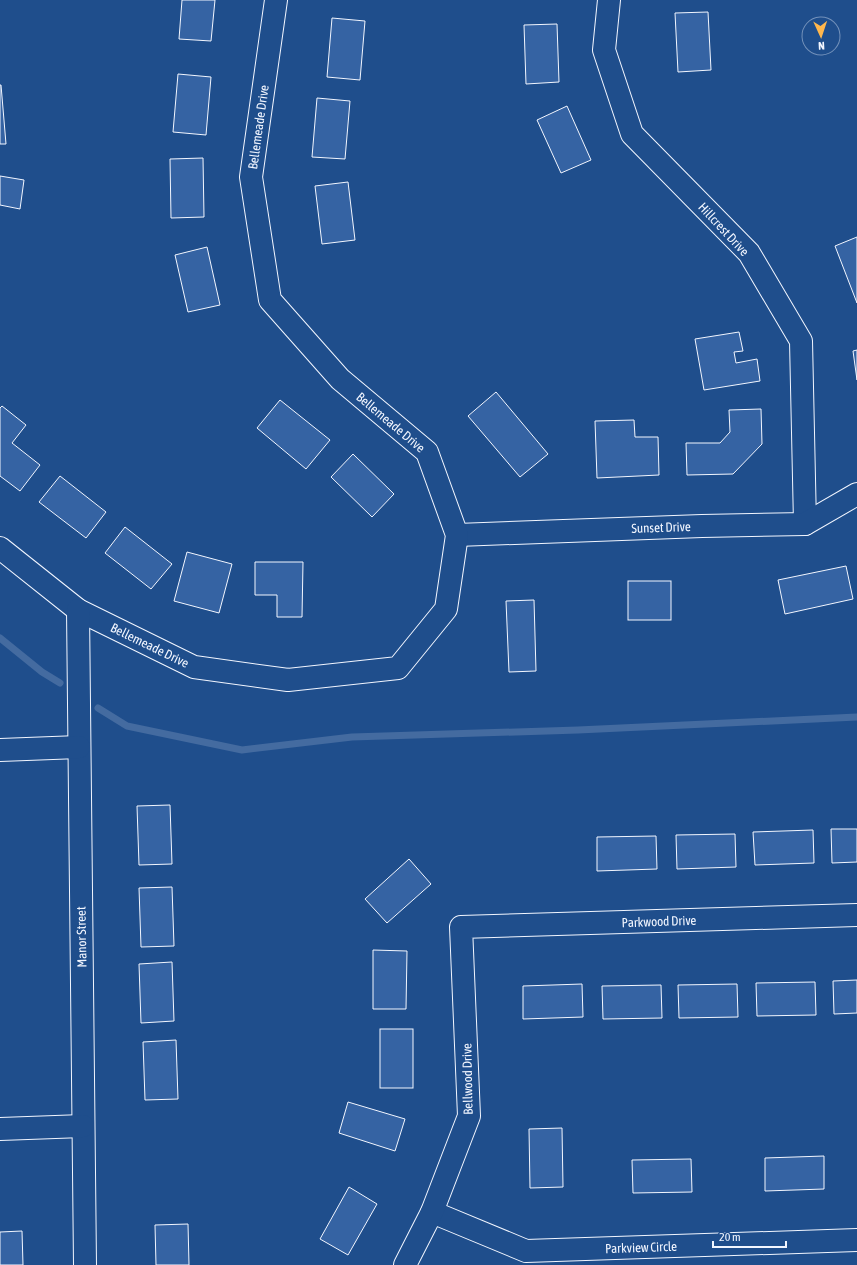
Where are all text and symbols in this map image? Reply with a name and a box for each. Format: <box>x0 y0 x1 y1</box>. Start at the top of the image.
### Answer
north arrow <box>801 16 841 56</box>
text: N <box>818 40 825 52</box>
street label: Bellemeade Drive <box>245 84 272 170</box>
street label: Hillcrest Drive <box>695 200 752 259</box>
street label: Bellemeade Drive <box>353 389 428 456</box>
street label: Sunset Drive <box>631 519 691 536</box>
street label: Bellemeade Drive <box>108 620 191 671</box>
street label: Manor Street <box>73 906 90 968</box>
street label: Parkwood Drive <box>621 913 697 930</box>
street label: Bellwood Drive <box>459 1043 476 1115</box>
scale bar <box>713 1223 786 1249</box>
text: 20 m <box>719 1230 741 1244</box>
street label: Parkview Circle <box>605 1239 677 1256</box>

